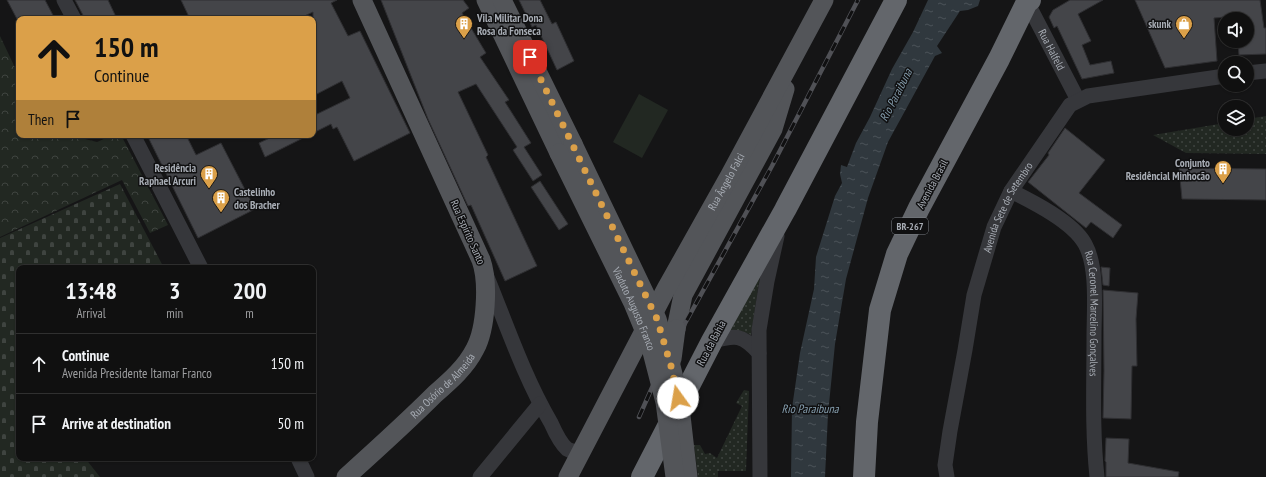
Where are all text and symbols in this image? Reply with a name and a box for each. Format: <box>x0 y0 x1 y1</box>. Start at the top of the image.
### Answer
place label: Vila Militar Dona Rosa da Fonseca <box>476 11 543 38</box>
map controls <box>1218 12 1254 136</box>
button: sound <box>1218 12 1254 48</box>
building icon: Vila Militar Dona Rosa da Fonseca <box>454 14 474 39</box>
shop icon: skunk <box>1174 14 1194 39</box>
place label: skunk <box>1148 17 1171 31</box>
street label: Rua Halfeld <box>1035 27 1068 73</box>
text: 150 m <box>94 28 158 65</box>
icon: ahead <box>28 32 80 84</box>
pin <box>513 40 547 74</box>
icon: arrive <box>519 46 541 68</box>
button: search <box>1218 56 1254 92</box>
text: Continue <box>94 64 149 87</box>
water label: Rio Paraibuna <box>876 65 916 124</box>
button: layers <box>1218 100 1254 136</box>
icon: arrive <box>62 108 84 130</box>
text: Then <box>28 110 54 129</box>
street label: Rua Ângelo Falci <box>705 151 748 213</box>
place label: Conjunto Residêncial Minhocão <box>1126 156 1210 183</box>
street label: Avenida Brasil <box>913 157 951 211</box>
street label: Avenida Sete de Setembro <box>980 159 1036 254</box>
building icon: Conjunto Residêncial Minhocão <box>1213 159 1233 184</box>
place label: Residência Raphael Arcuri <box>139 161 197 188</box>
building icon: Residência Raphael Arcuri <box>199 164 219 189</box>
place label: Castelinho dos Bracher <box>234 185 281 212</box>
building icon: Castelinho dos Bracher <box>211 188 231 213</box>
street label: Rua Espírito Santo <box>447 197 489 267</box>
road number: BR-267 <box>892 218 928 234</box>
street label: Rua Ceronel Marcelino Gonçalves <box>1082 249 1102 377</box>
street label: Viaduto Augusto Franco <box>609 264 658 352</box>
text: 13:48 <box>65 275 117 306</box>
text: 3 <box>169 275 180 306</box>
text: 200 <box>232 275 267 306</box>
text: Arrival <box>76 305 106 322</box>
text: min <box>166 305 183 322</box>
text: m <box>245 305 254 322</box>
street label: Rua da Bahia <box>693 318 729 368</box>
text: Continue <box>62 346 109 365</box>
street label: Rua Osório de Almeida <box>407 351 478 421</box>
icon: ahead <box>28 353 50 375</box>
text: 150 m <box>271 354 304 373</box>
text: Avenida Presidente Itamar Franco <box>62 365 212 382</box>
position arrow <box>657 377 699 419</box>
water label: Rio Paraibuna <box>781 401 840 416</box>
icon: arrive <box>28 413 50 435</box>
text: Arrive at destination <box>62 414 171 433</box>
text: 50 m <box>278 414 304 433</box>

